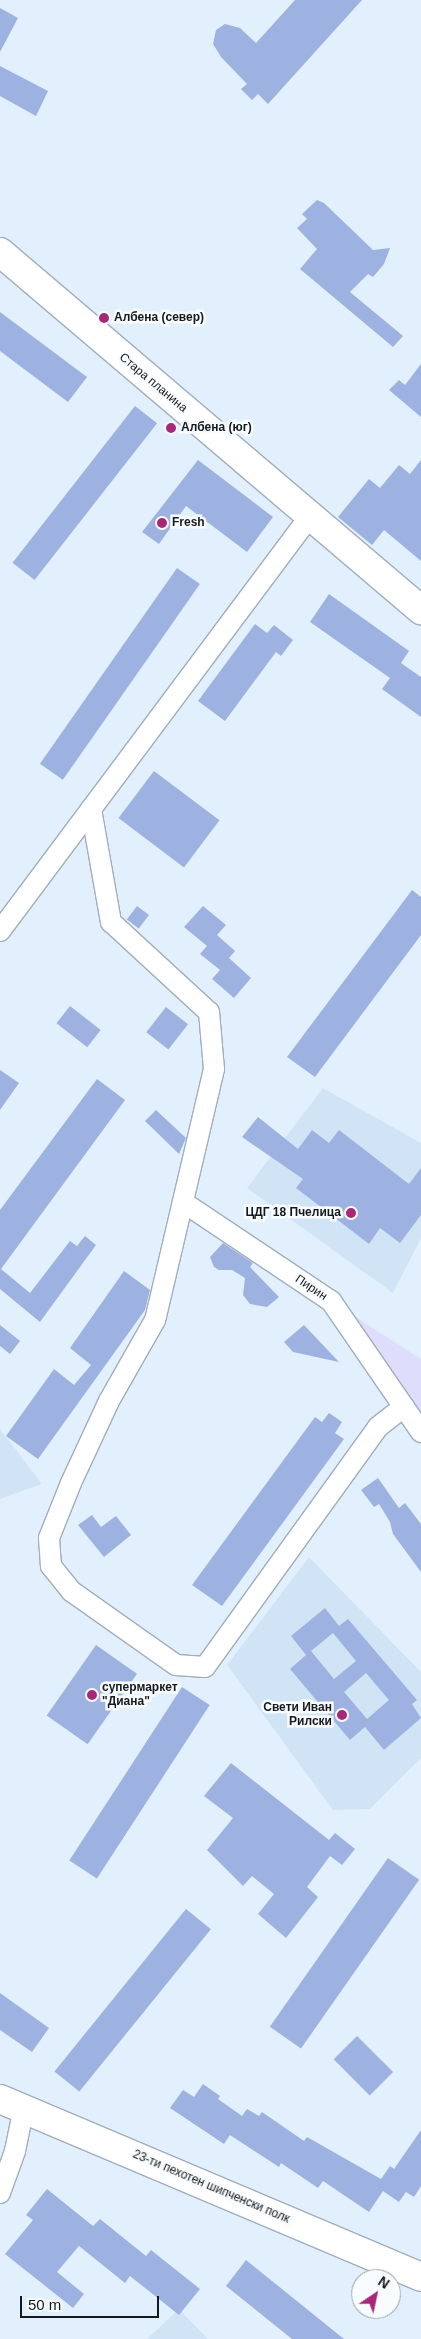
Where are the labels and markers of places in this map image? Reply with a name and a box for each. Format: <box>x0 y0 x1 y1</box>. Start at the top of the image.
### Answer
place label: Албена (север) <box>114 311 204 325</box>
marker: Албена (север) <box>98 312 110 324</box>
place label: Албена (юг) <box>181 421 252 435</box>
marker: Албена (юг) <box>165 422 177 434</box>
place label: Fresh <box>172 516 205 530</box>
marker: Fresh <box>156 517 168 529</box>
place label: ЦДГ 18 Пчелица <box>245 1206 341 1220</box>
marker: ЦДГ 18 Пчелица <box>345 1207 357 1219</box>
place label: супермаркет "Диана" <box>102 1681 178 1709</box>
marker: супермаркет "Диана" <box>86 1689 98 1701</box>
place label: Свети Иван Рилски <box>263 1701 332 1729</box>
marker: Свети Иван Рилски <box>336 1709 348 1721</box>

